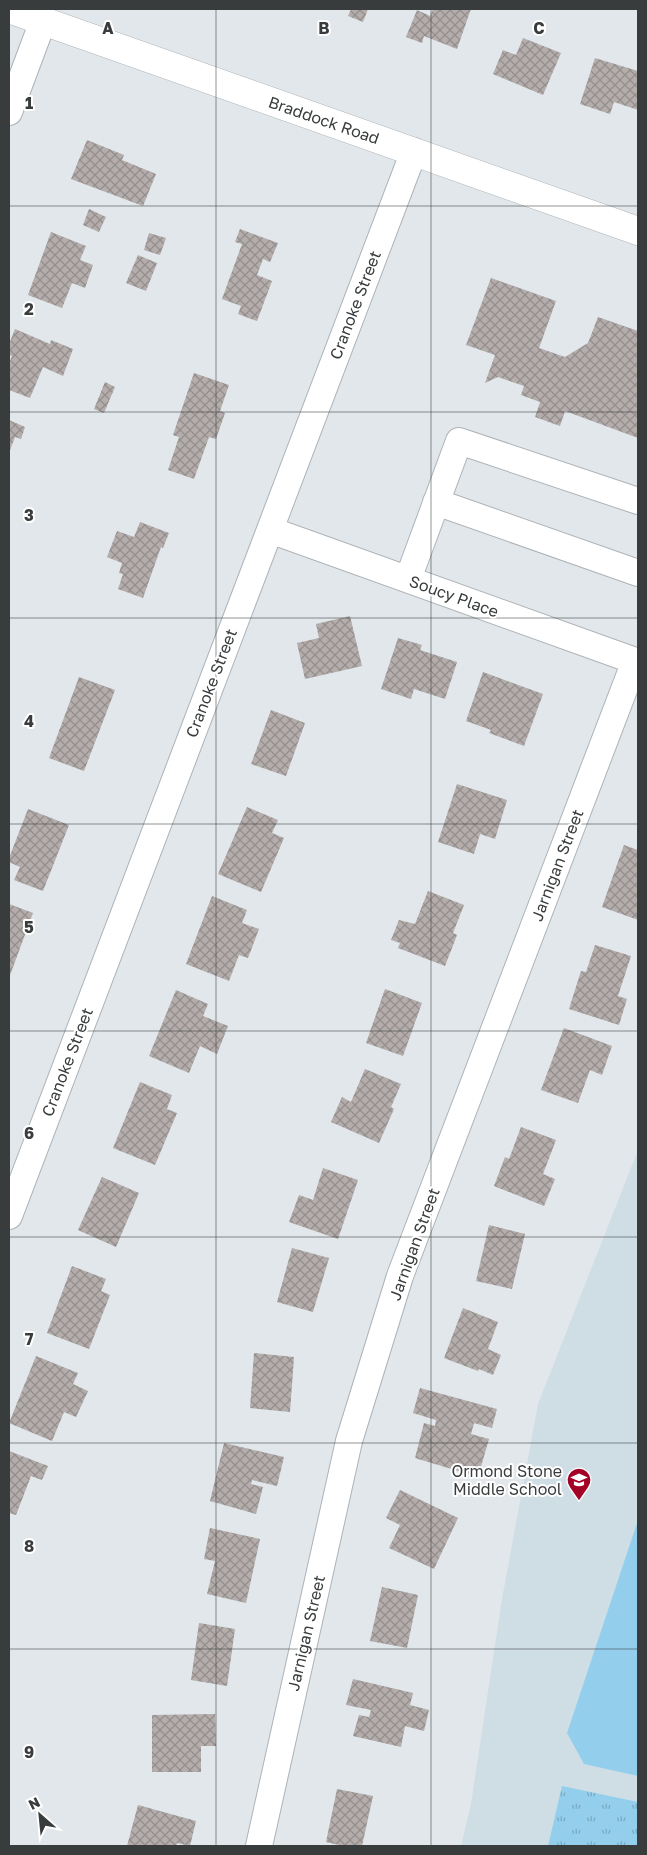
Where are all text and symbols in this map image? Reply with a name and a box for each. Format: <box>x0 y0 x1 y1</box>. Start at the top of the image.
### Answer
text: A <box>102 18 114 38</box>
text: B <box>318 18 330 38</box>
text: C <box>533 18 545 38</box>
street label: Braddock Road <box>266 92 382 148</box>
text: 1 <box>25 93 33 113</box>
street label: Cranoke Street <box>325 248 385 362</box>
text: 2 <box>24 299 34 319</box>
text: 3 <box>24 505 34 525</box>
street label: Soucy Place <box>407 571 501 621</box>
street label: Cranoke Street <box>181 626 241 740</box>
text: 4 <box>24 711 34 731</box>
street label: Jarnigan Street <box>526 806 588 924</box>
text: 5 <box>24 917 34 937</box>
street label: Cranoke Street <box>37 1005 97 1119</box>
text: 6 <box>24 1123 34 1143</box>
street label: Jarnigan Street <box>384 1185 444 1303</box>
text: 7 <box>25 1329 34 1349</box>
place label: Ormond Stone Middle School <box>451 1461 562 1499</box>
school or university icon: Ormond Stone Middle School <box>566 1467 592 1501</box>
text: 8 <box>24 1536 34 1556</box>
street label: Jarnigan Street <box>283 1573 329 1693</box>
text: 9 <box>24 1742 34 1762</box>
north arrow <box>15 1790 65 1840</box>
text: N <box>25 1793 42 1813</box>

